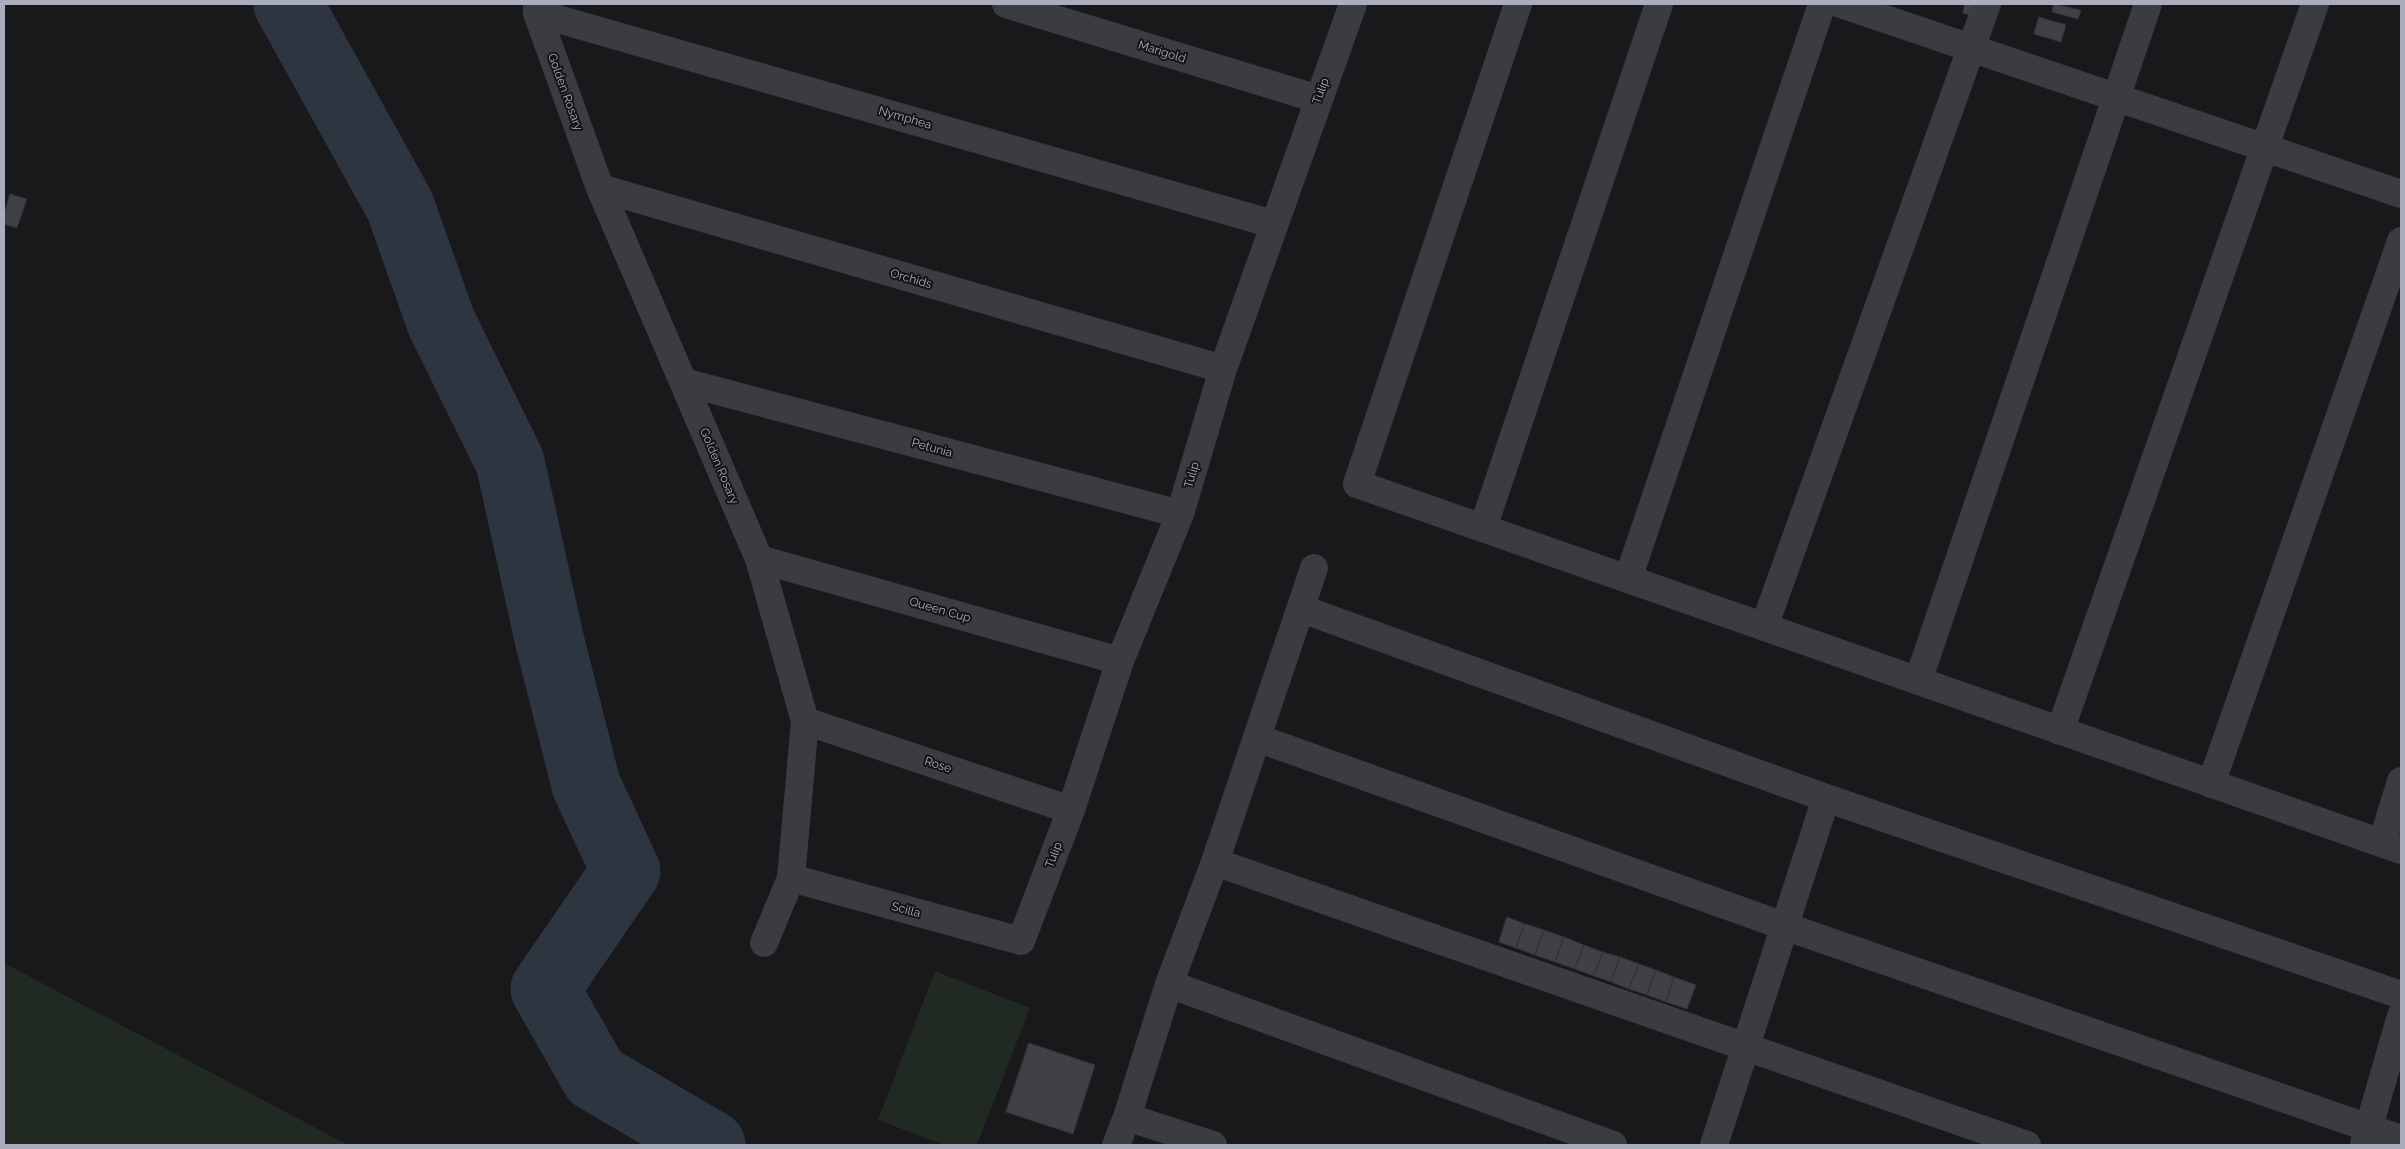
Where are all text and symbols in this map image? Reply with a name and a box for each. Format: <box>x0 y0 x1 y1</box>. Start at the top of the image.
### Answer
street label: Marigold <box>1136 38 1188 66</box>
street label: Golden Rosary <box>544 51 586 133</box>
street label: Tulip <box>1310 76 1332 106</box>
street label: Nymphea <box>877 104 933 132</box>
street label: Orchids <box>889 266 933 292</box>
street label: Golden Rosary <box>696 426 742 506</box>
street label: Petunia <box>910 436 954 460</box>
street label: Tulip <box>1181 460 1203 490</box>
street label: Queen Cup <box>908 594 972 626</box>
street label: Rose <box>923 754 953 776</box>
street label: Tulip <box>1042 840 1066 870</box>
street label: Scilla <box>890 899 922 921</box>

